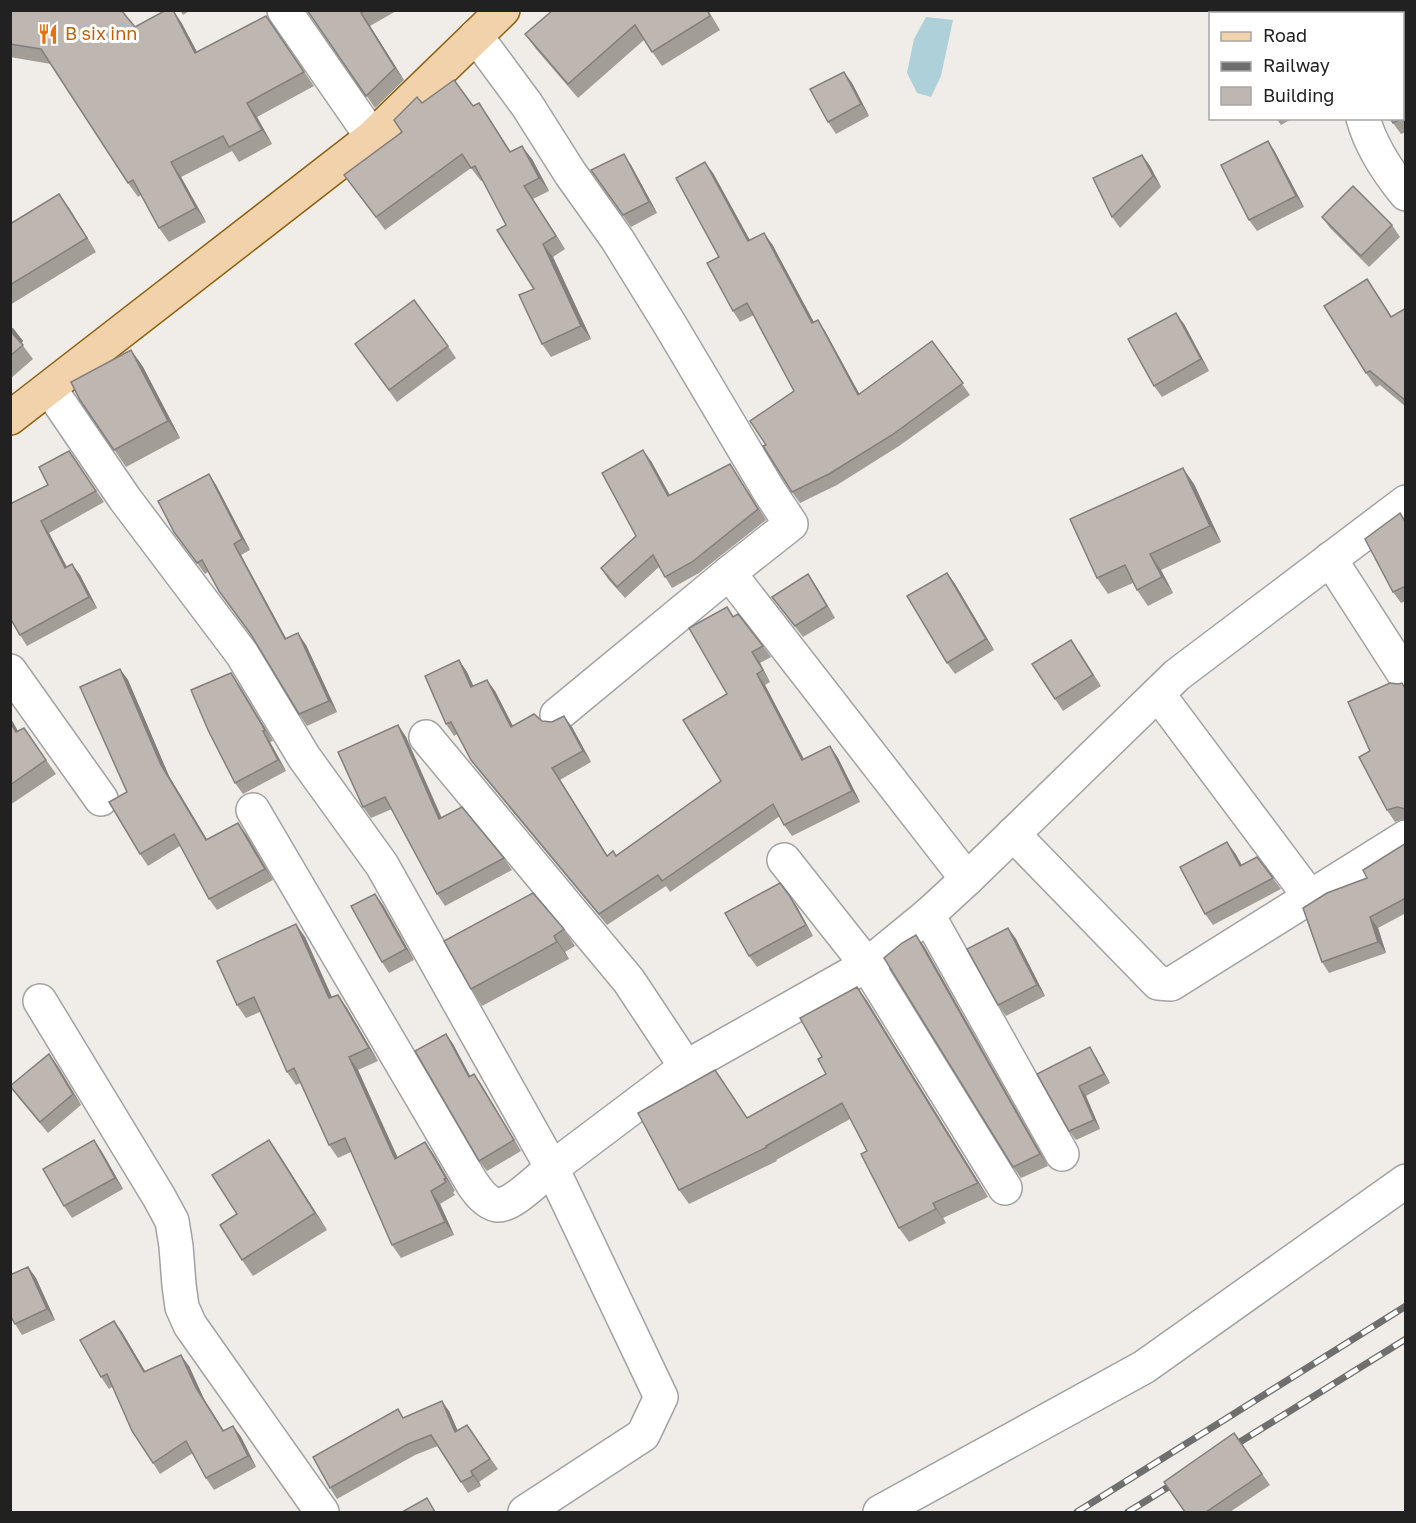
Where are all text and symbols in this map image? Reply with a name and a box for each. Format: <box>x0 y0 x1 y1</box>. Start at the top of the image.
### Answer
legend <box>1209 12 1404 120</box>
restaurant icon: B six inn <box>36 22 60 46</box>
place label: B six inn <box>65 22 137 44</box>
text: Road <box>1263 24 1307 46</box>
text: Railway <box>1263 54 1330 76</box>
text: Building <box>1263 84 1334 106</box>

